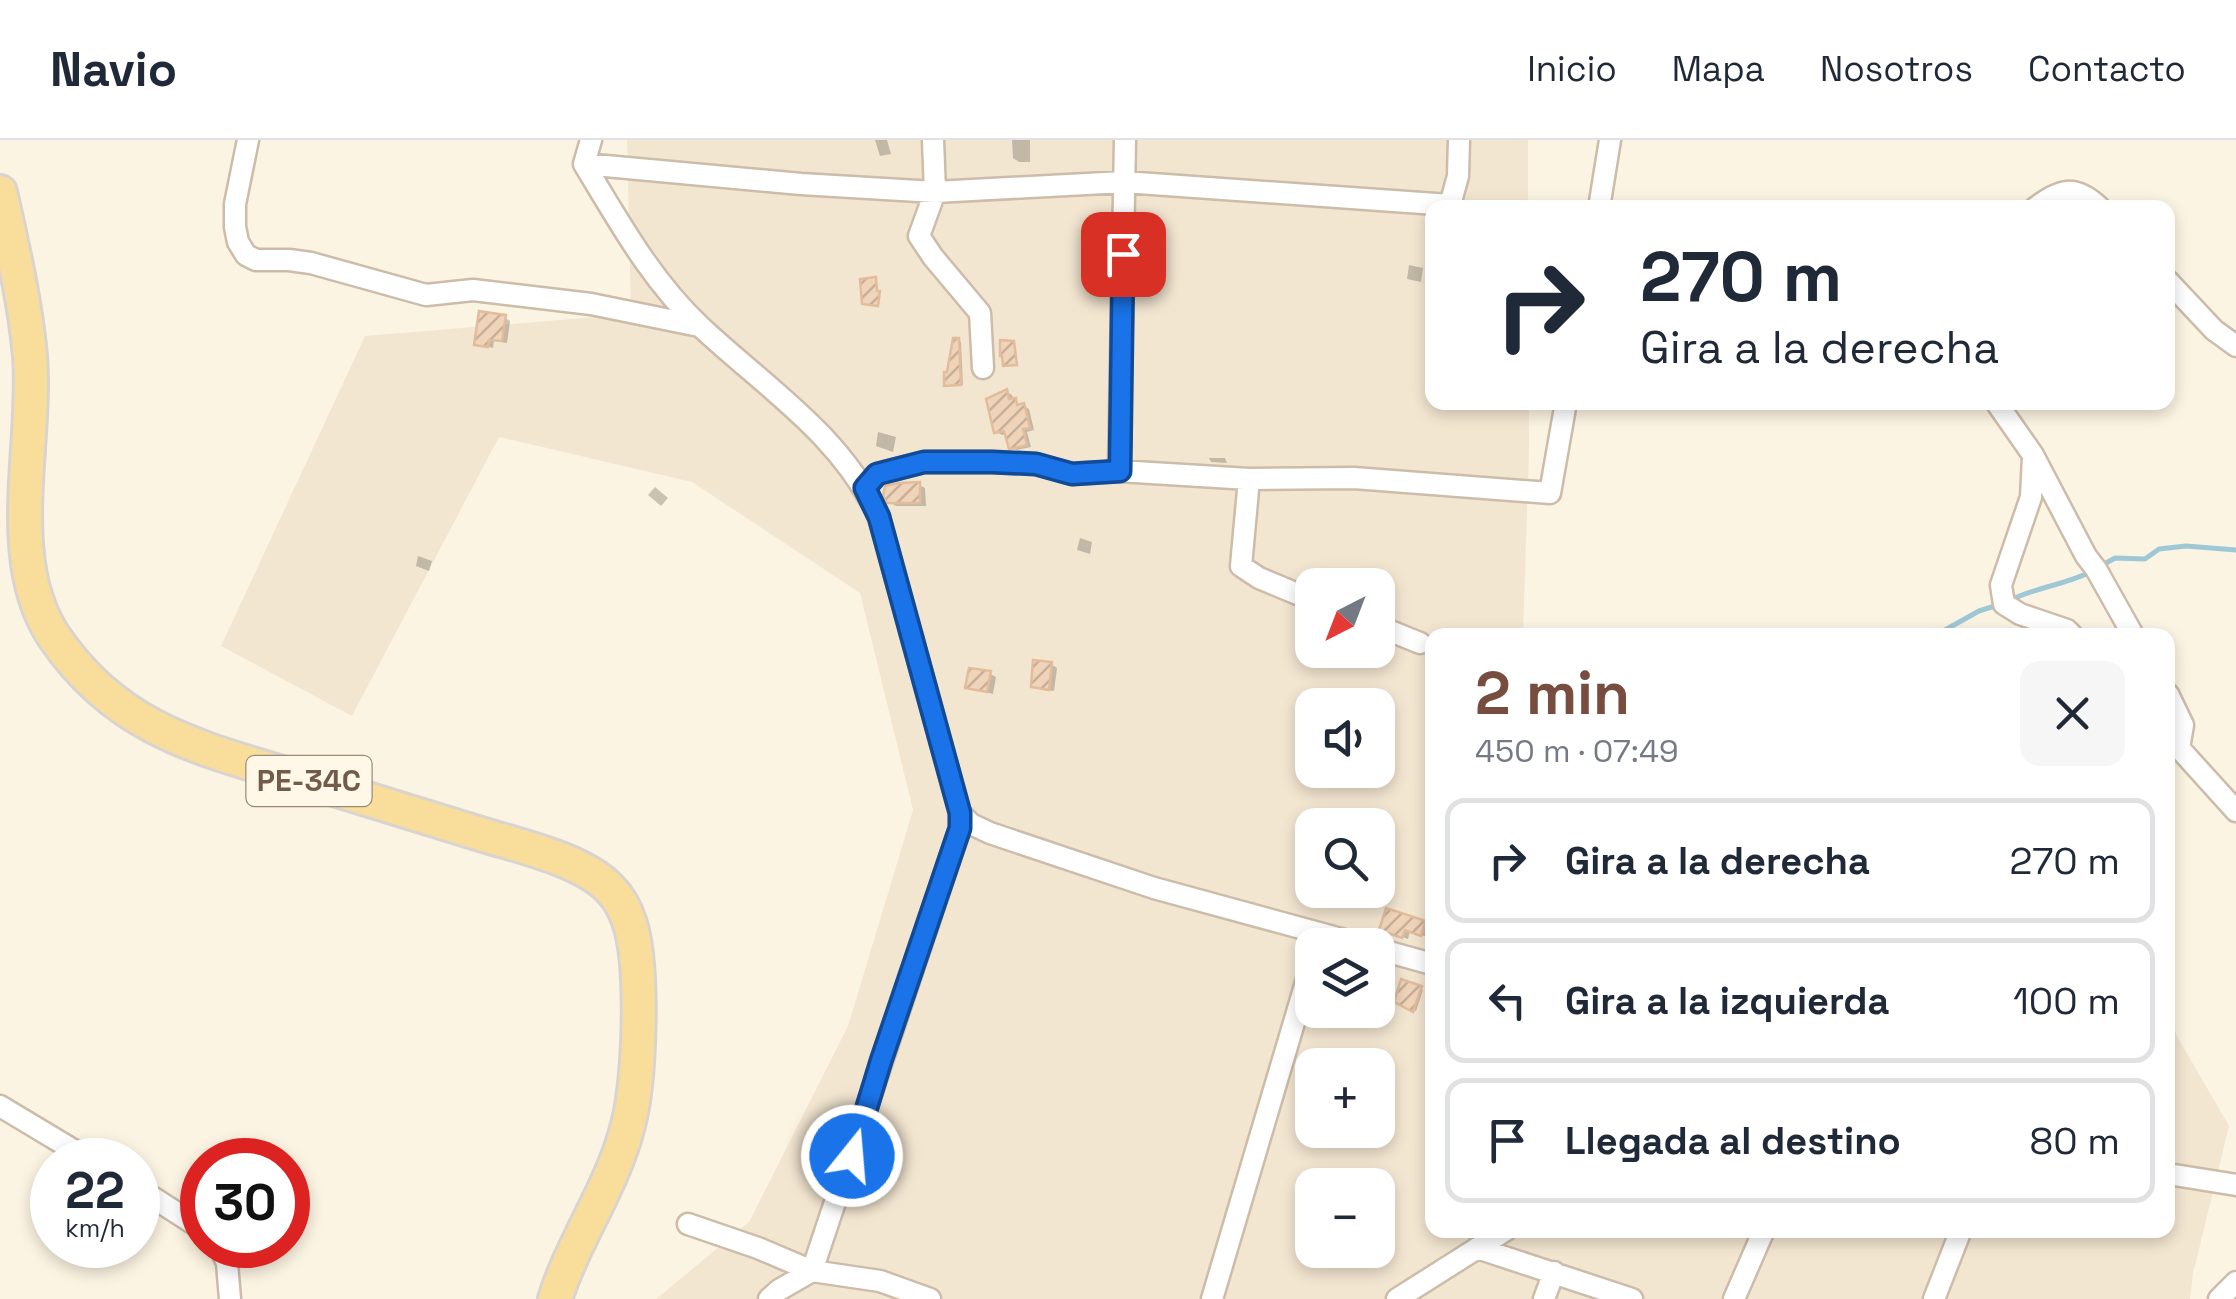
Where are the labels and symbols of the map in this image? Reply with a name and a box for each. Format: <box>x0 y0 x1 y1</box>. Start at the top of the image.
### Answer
pin <box>1081 212 1166 297</box>
north arrow <box>1295 568 1395 668</box>
road number: PE-34C <box>246 756 372 806</box>
position arrow <box>800 1104 904 1208</box>
speed limit sign: 30 <box>180 1138 310 1268</box>

